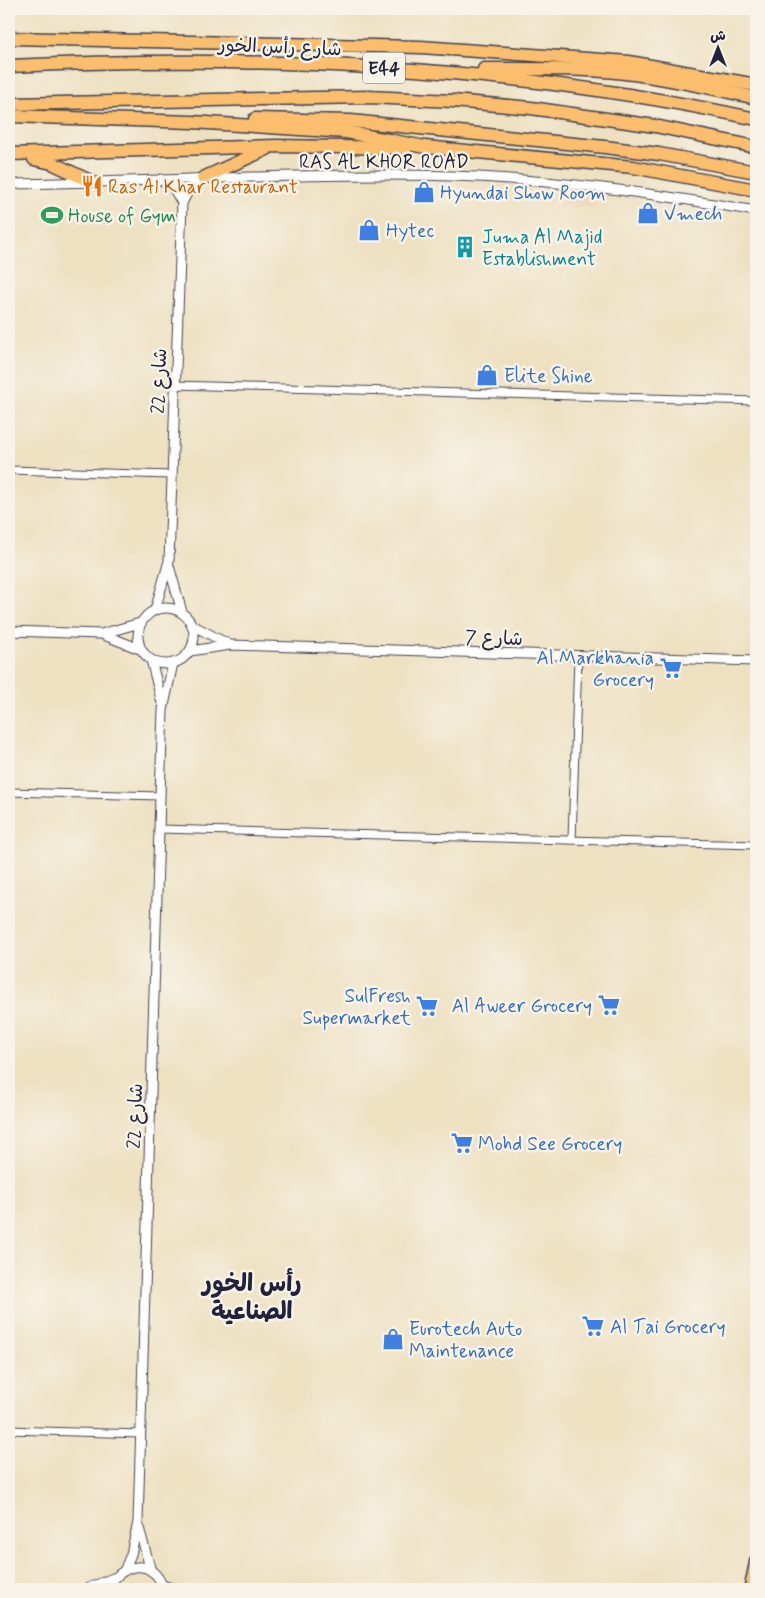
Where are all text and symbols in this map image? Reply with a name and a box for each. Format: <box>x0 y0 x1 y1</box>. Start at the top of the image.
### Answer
north arrow <box>692 22 742 72</box>
text: ش <box>710 27 726 45</box>
street label: شارع رأس الخور <box>216 33 342 62</box>
road number: E44 <box>363 52 405 84</box>
street label: RAS AL KHOR ROAD <box>299 150 469 175</box>
restaurant icon: Ras Al Khar Restaurant <box>79 173 105 199</box>
place label: Ras Al Khar Restaurant <box>108 175 298 200</box>
shop icon: Hyundai Show Room <box>411 179 437 205</box>
place label: Hyundai Show Room <box>440 181 606 206</box>
shop icon: Vmech <box>635 200 661 226</box>
sports icon: House of Gym <box>39 202 65 228</box>
place label: Vmech <box>664 202 722 227</box>
place label: House of Gym <box>68 204 176 229</box>
shop icon: Hytec <box>356 217 382 243</box>
place label: Hytec <box>386 219 434 244</box>
place label: Juma Al Majid Establishment <box>482 225 602 272</box>
building icon: Juma Al Majid Establishment <box>452 234 478 260</box>
street label: شارع 22 <box>146 348 173 414</box>
shop icon: Elite Shine <box>474 362 500 388</box>
place label: Elite Shine <box>504 364 593 389</box>
street label: شارع 7 <box>465 625 523 652</box>
place label: Al Markhania Grocery <box>537 646 654 693</box>
supermarket icon: Al Markhania Grocery <box>658 655 684 681</box>
place label: SulFresh Supermarket <box>303 984 411 1031</box>
supermarket icon: Al Aweer Grocery <box>596 992 622 1018</box>
supermarket icon: SulFresh Supermarket <box>414 993 440 1019</box>
place label: Al Aweer Grocery <box>452 994 592 1019</box>
street label: شارع 22 <box>122 1083 149 1149</box>
supermarket icon: Mohd See Grocery <box>449 1130 475 1156</box>
place label: Mohd See Grocery <box>478 1132 622 1157</box>
district label: رأس الخور الصناعية <box>200 1268 302 1328</box>
supermarket icon: Al Tai Grocery <box>580 1313 606 1339</box>
place label: Al Tai Grocery <box>610 1315 725 1340</box>
place label: Eurotech Auto Maintenance <box>409 1317 522 1364</box>
shop icon: Eurotech Auto Maintenance <box>380 1326 406 1352</box>

